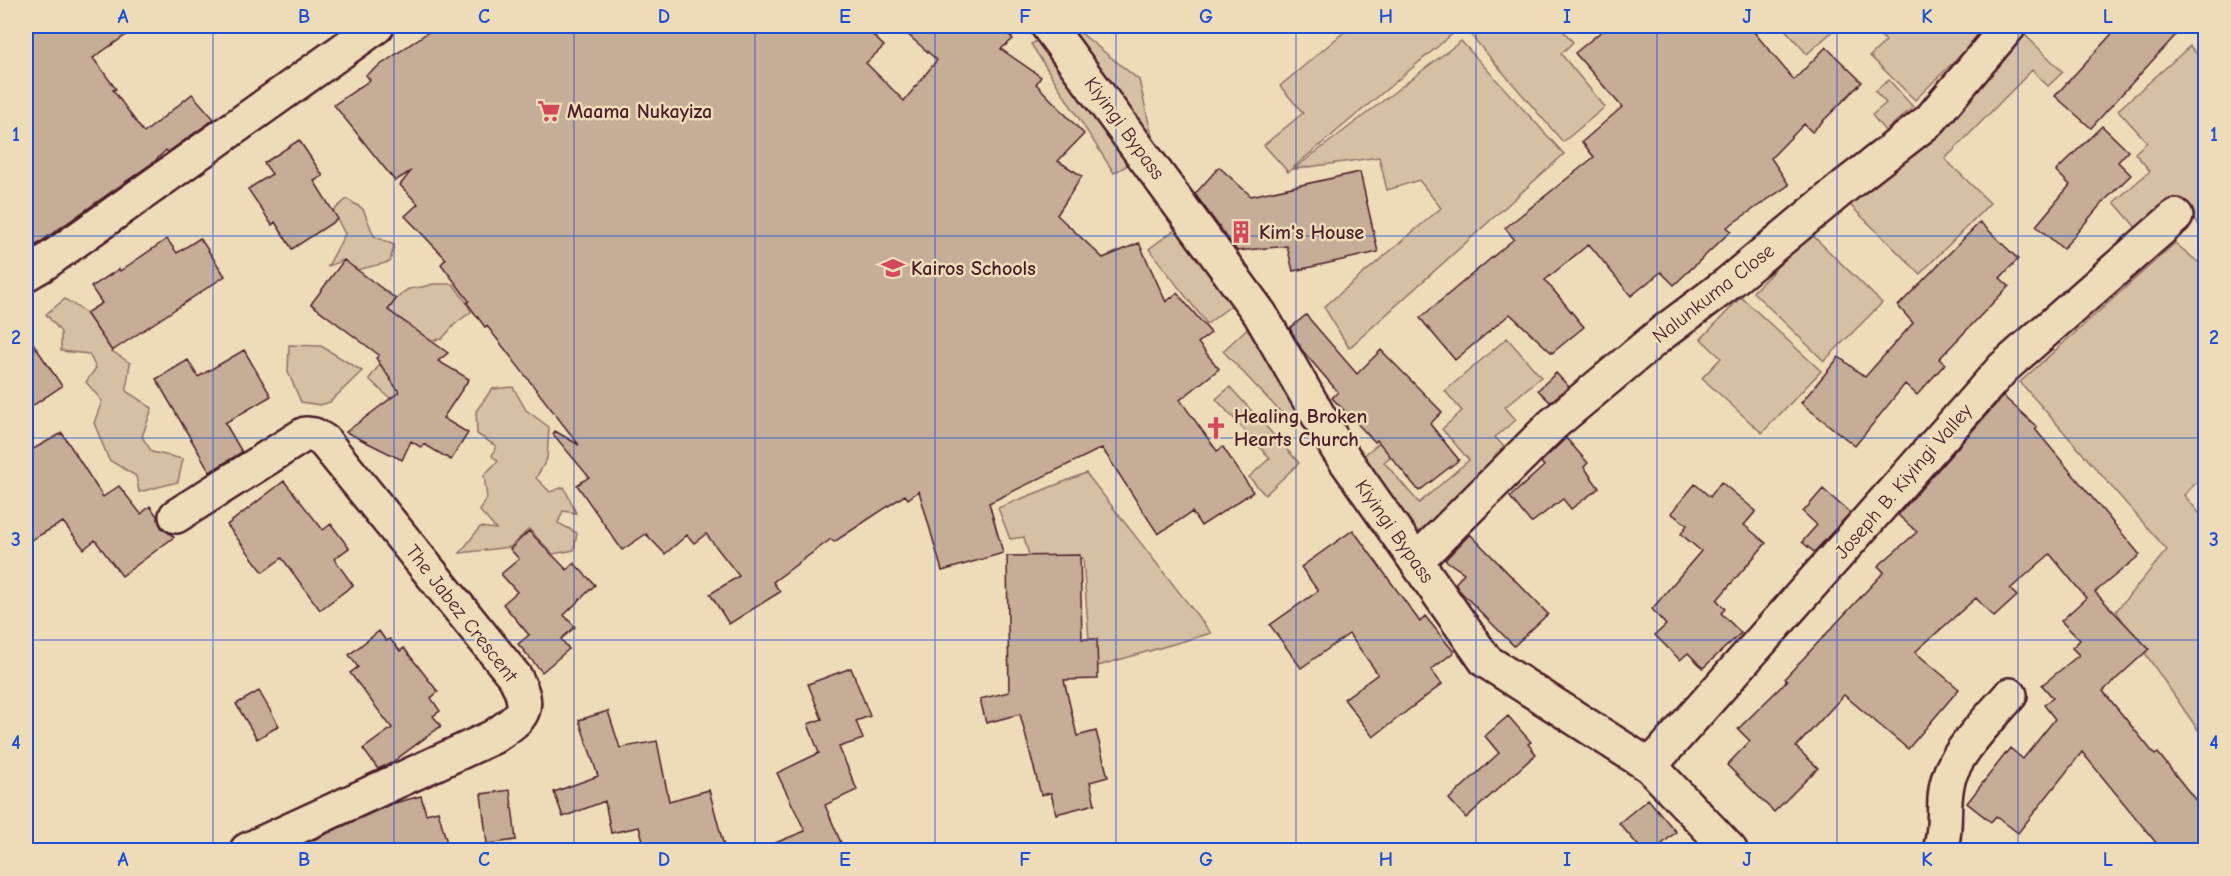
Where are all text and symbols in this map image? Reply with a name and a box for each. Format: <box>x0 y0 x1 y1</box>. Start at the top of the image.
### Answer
text: A <box>117 5 129 28</box>
text: B <box>298 5 310 28</box>
text: C <box>478 5 490 28</box>
text: D <box>658 5 670 28</box>
text: E <box>839 5 851 28</box>
text: F <box>1019 5 1031 28</box>
text: G <box>1199 5 1213 28</box>
text: H <box>1379 5 1393 28</box>
text: I <box>1563 5 1571 28</box>
text: J <box>1742 5 1752 28</box>
text: K <box>1921 5 1933 28</box>
text: L <box>2103 5 2113 28</box>
street label: Kiyingi Bypass <box>1080 73 1169 184</box>
supermarket icon: Maama Nukayiza <box>536 98 562 124</box>
place label: Maama Nukayiza <box>567 100 712 123</box>
text: 1 <box>12 123 20 146</box>
text: 1 <box>2210 123 2218 146</box>
building icon: Kim's House <box>1228 219 1254 245</box>
place label: Kim's House <box>1259 221 1364 244</box>
street label: Nalunkuma Close <box>1648 239 1779 348</box>
school or university icon: Kairos Schools <box>880 255 906 281</box>
place label: Kairos Schools <box>911 257 1036 280</box>
text: 2 <box>11 326 21 349</box>
text: 2 <box>2209 326 2219 349</box>
street label: Joseph B. Kiyingi Valley <box>1830 399 1977 563</box>
place label: Healing Broken Hearts Church <box>1234 405 1367 451</box>
church icon: Healing Broken Hearts Church <box>1203 415 1229 441</box>
street label: Kiyingi Bypass <box>1350 475 1439 587</box>
text: 3 <box>11 528 21 551</box>
text: 3 <box>2209 528 2219 551</box>
street label: The Jabez Crescent <box>401 540 523 688</box>
text: 4 <box>11 731 21 754</box>
text: 4 <box>2209 731 2219 754</box>
text: A <box>117 848 129 871</box>
text: B <box>298 848 310 871</box>
text: C <box>478 848 490 871</box>
text: D <box>658 848 670 871</box>
text: E <box>839 848 851 871</box>
text: F <box>1019 848 1031 871</box>
text: G <box>1199 848 1213 871</box>
text: H <box>1379 848 1393 871</box>
text: I <box>1563 848 1571 871</box>
text: J <box>1742 848 1752 871</box>
text: K <box>1921 848 1933 871</box>
text: L <box>2103 848 2113 871</box>

